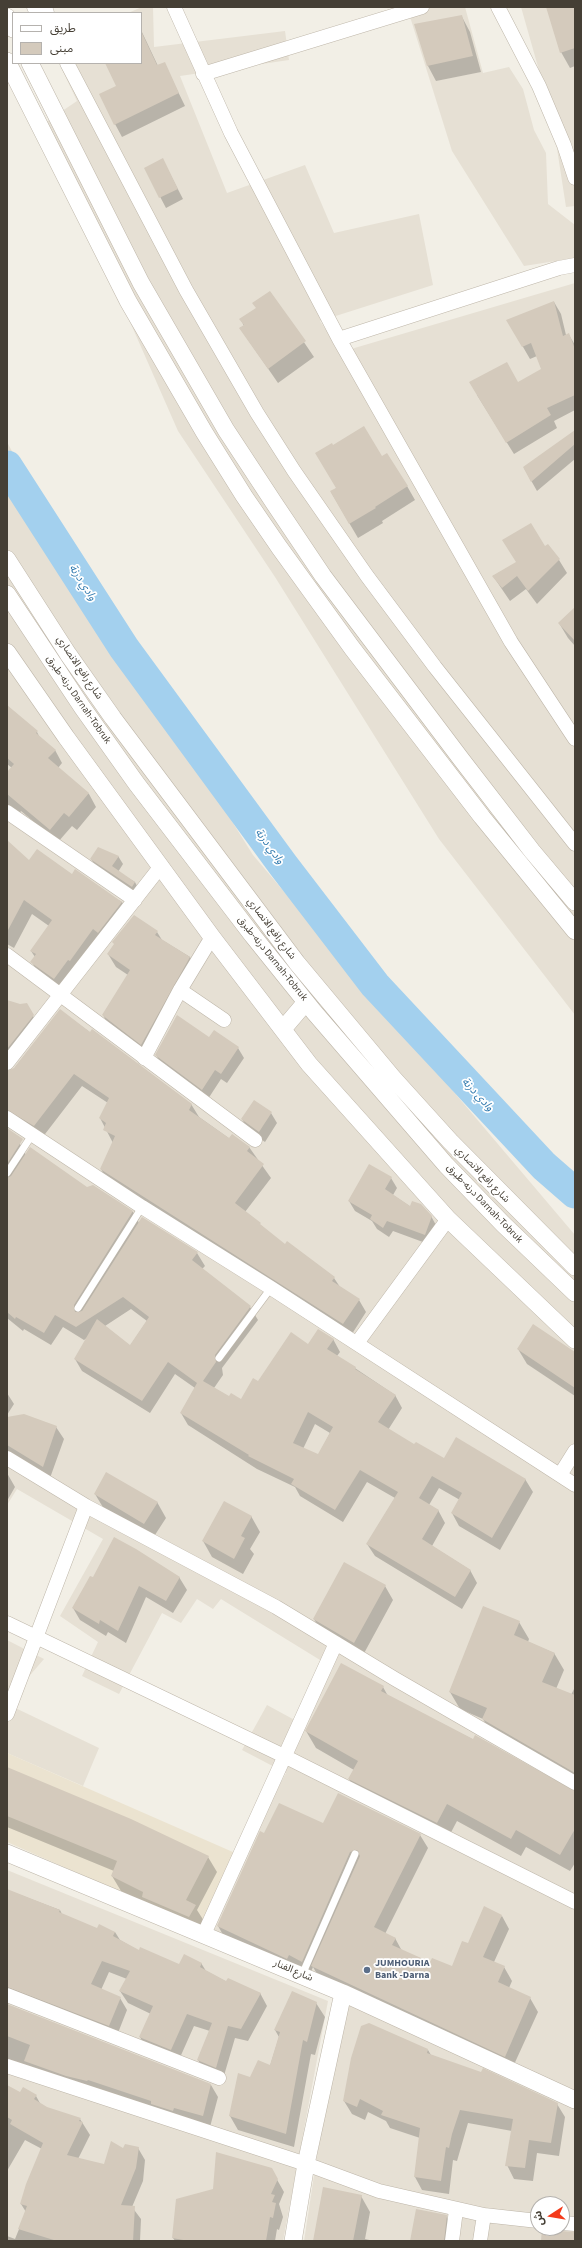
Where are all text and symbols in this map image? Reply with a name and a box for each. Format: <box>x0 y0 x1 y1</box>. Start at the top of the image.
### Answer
legend <box>12 12 142 64</box>
text: طريق <box>50 20 76 37</box>
text: مبنى <box>50 40 73 57</box>
water label: وادي درنة <box>65 562 99 604</box>
street label: شارع رافع الانصاري <box>53 634 105 702</box>
street label: درنه-طبرق Darnah-Tobruk <box>43 653 113 747</box>
water label: وادي درنة <box>252 827 286 867</box>
street label: شارع رافع الانصاري <box>244 896 298 962</box>
street label: درنه-طبرق Darnah-Tobruk <box>234 914 310 1004</box>
water label: وادي درنة <box>458 1076 496 1114</box>
street label: شارع رافع الانصاري <box>452 1144 512 1206</box>
street label: درنه-طبرق Darnah-Tobruk <box>443 1162 525 1246</box>
street label: شارع الفنار <box>272 1957 314 1985</box>
place label: JUMHOURIA Bank -Darna <box>375 1958 429 1982</box>
marker: JUMHOURIA Bank -Darna <box>362 1965 372 1975</box>
north arrow <box>530 2196 570 2236</box>
text: ش <box>530 2209 548 2227</box>

